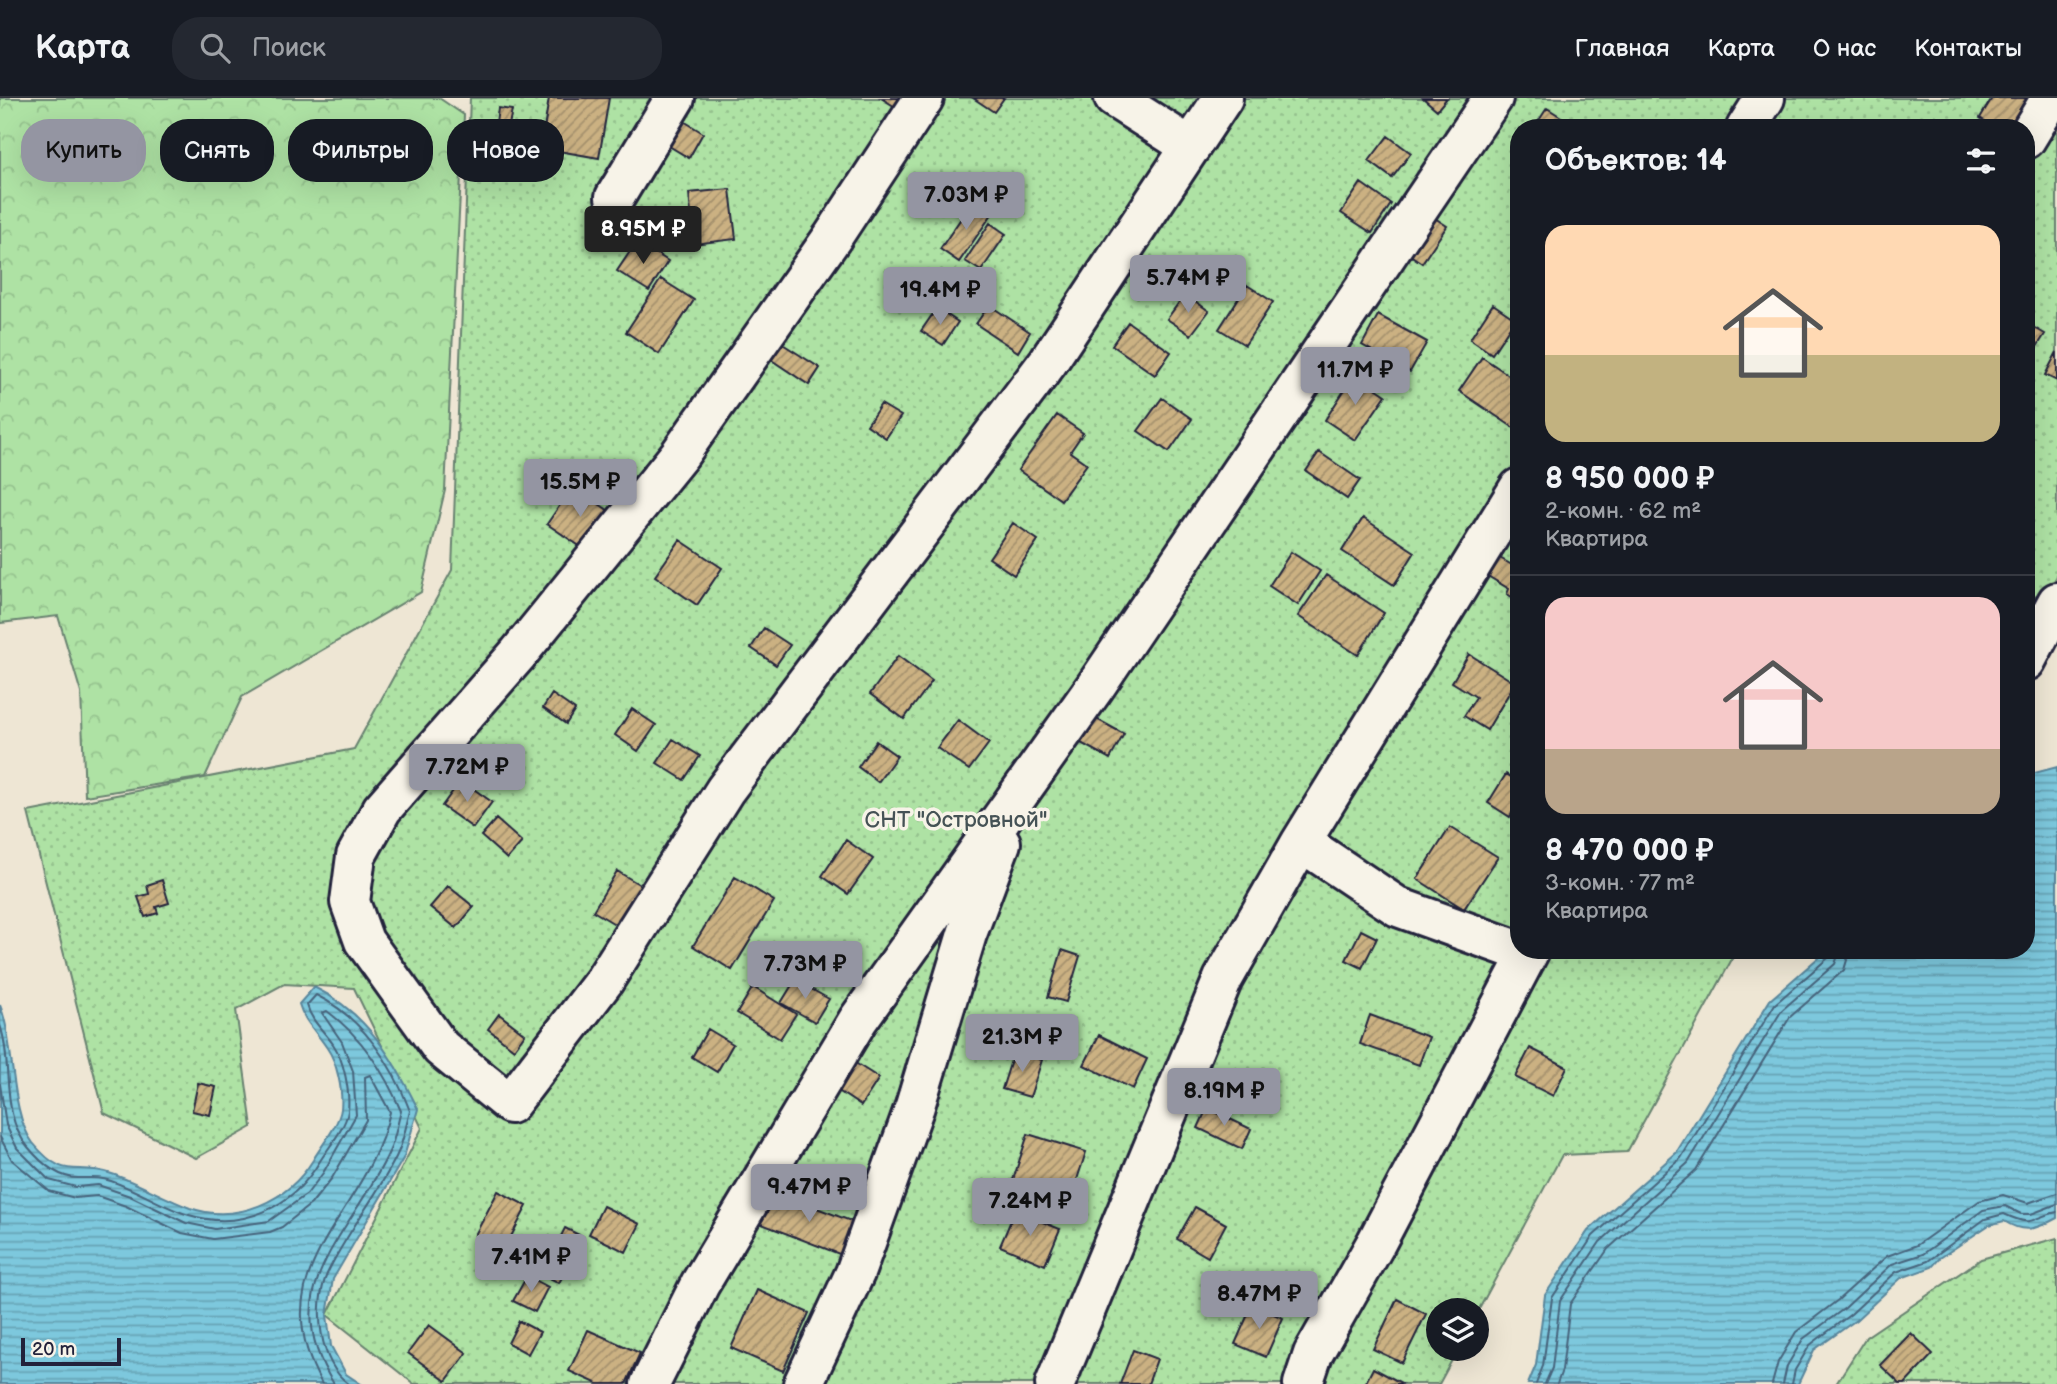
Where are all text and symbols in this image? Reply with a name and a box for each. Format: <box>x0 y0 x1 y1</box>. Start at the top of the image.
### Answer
search box <box>172 17 662 80</box>
text: Карта <box>35 28 130 68</box>
icon: search <box>196 29 234 67</box>
text: Поиск <box>252 33 326 64</box>
text: Главная <box>1575 34 1669 63</box>
text: Карта <box>1707 34 1775 63</box>
text: О нас <box>1813 34 1876 63</box>
text: Контакты <box>1914 34 2022 63</box>
chip: Купить <box>21 119 146 182</box>
chip: Снять <box>160 119 274 182</box>
chip: Фильтры <box>288 119 433 182</box>
chip: Новое <box>447 119 564 182</box>
icon: filters <box>1962 142 2000 180</box>
text: Объектов: 14 <box>1545 143 1727 179</box>
pin: 7.03M ₽ <box>901 172 1031 232</box>
text: 7.03M ₽ <box>924 181 1008 209</box>
pin: 8.95M ₽ <box>578 206 708 266</box>
text: 8.95M ₽ <box>600 215 686 243</box>
pin: 5.74M ₽ <box>1123 256 1253 315</box>
text: 5.74M ₽ <box>1146 264 1230 292</box>
pin: 19.4M ₽ <box>875 268 1005 327</box>
icon: home <box>1710 270 1836 396</box>
text: 19.4M ₽ <box>899 276 981 304</box>
pin: 11.7M ₽ <box>1290 348 1420 407</box>
text: 11.7M ₽ <box>1317 356 1393 384</box>
pin: 15.5M ₽ <box>515 460 645 519</box>
text: 8 950 000 ₽ <box>1545 461 1714 497</box>
text: 15.5M ₽ <box>540 468 620 496</box>
text: 2-комн. · 62 m² <box>1545 497 1701 525</box>
text: Квартира <box>1545 525 1648 553</box>
icon: home <box>1710 642 1836 768</box>
pin: 7.72M ₽ <box>402 744 532 804</box>
text: 7.72M ₽ <box>425 753 509 781</box>
park label: СНТ "Островной" <box>864 806 1048 834</box>
text: 8 470 000 ₽ <box>1545 833 1714 869</box>
text: 3-комн. · 77 m² <box>1545 869 1695 897</box>
text: Квартира <box>1545 897 1648 925</box>
pin: 7.73M ₽ <box>740 942 870 1001</box>
text: 7.73M ₽ <box>763 950 847 978</box>
pin: 21.3M ₽ <box>957 1014 1087 1074</box>
text: 21.3M ₽ <box>982 1023 1062 1051</box>
pin: 8.19M ₽ <box>1159 1068 1289 1128</box>
text: 8.19M ₽ <box>1183 1077 1265 1105</box>
pin: 9.47M ₽ <box>744 1164 874 1224</box>
text: 9.47M ₽ <box>767 1173 851 1201</box>
pin: 7.24M ₽ <box>965 1178 1095 1238</box>
text: 7.24M ₽ <box>988 1187 1072 1215</box>
pin: 7.41M ₽ <box>466 1234 596 1294</box>
text: 7.41M ₽ <box>491 1243 571 1271</box>
pin: 8.47M ₽ <box>1194 1272 1324 1331</box>
text: 8.47M ₽ <box>1217 1280 1301 1308</box>
map controls <box>1426 1298 1489 1361</box>
button: layers <box>1426 1298 1489 1361</box>
scale bar <box>21 1335 121 1367</box>
text: 20 m <box>32 1338 75 1361</box>

